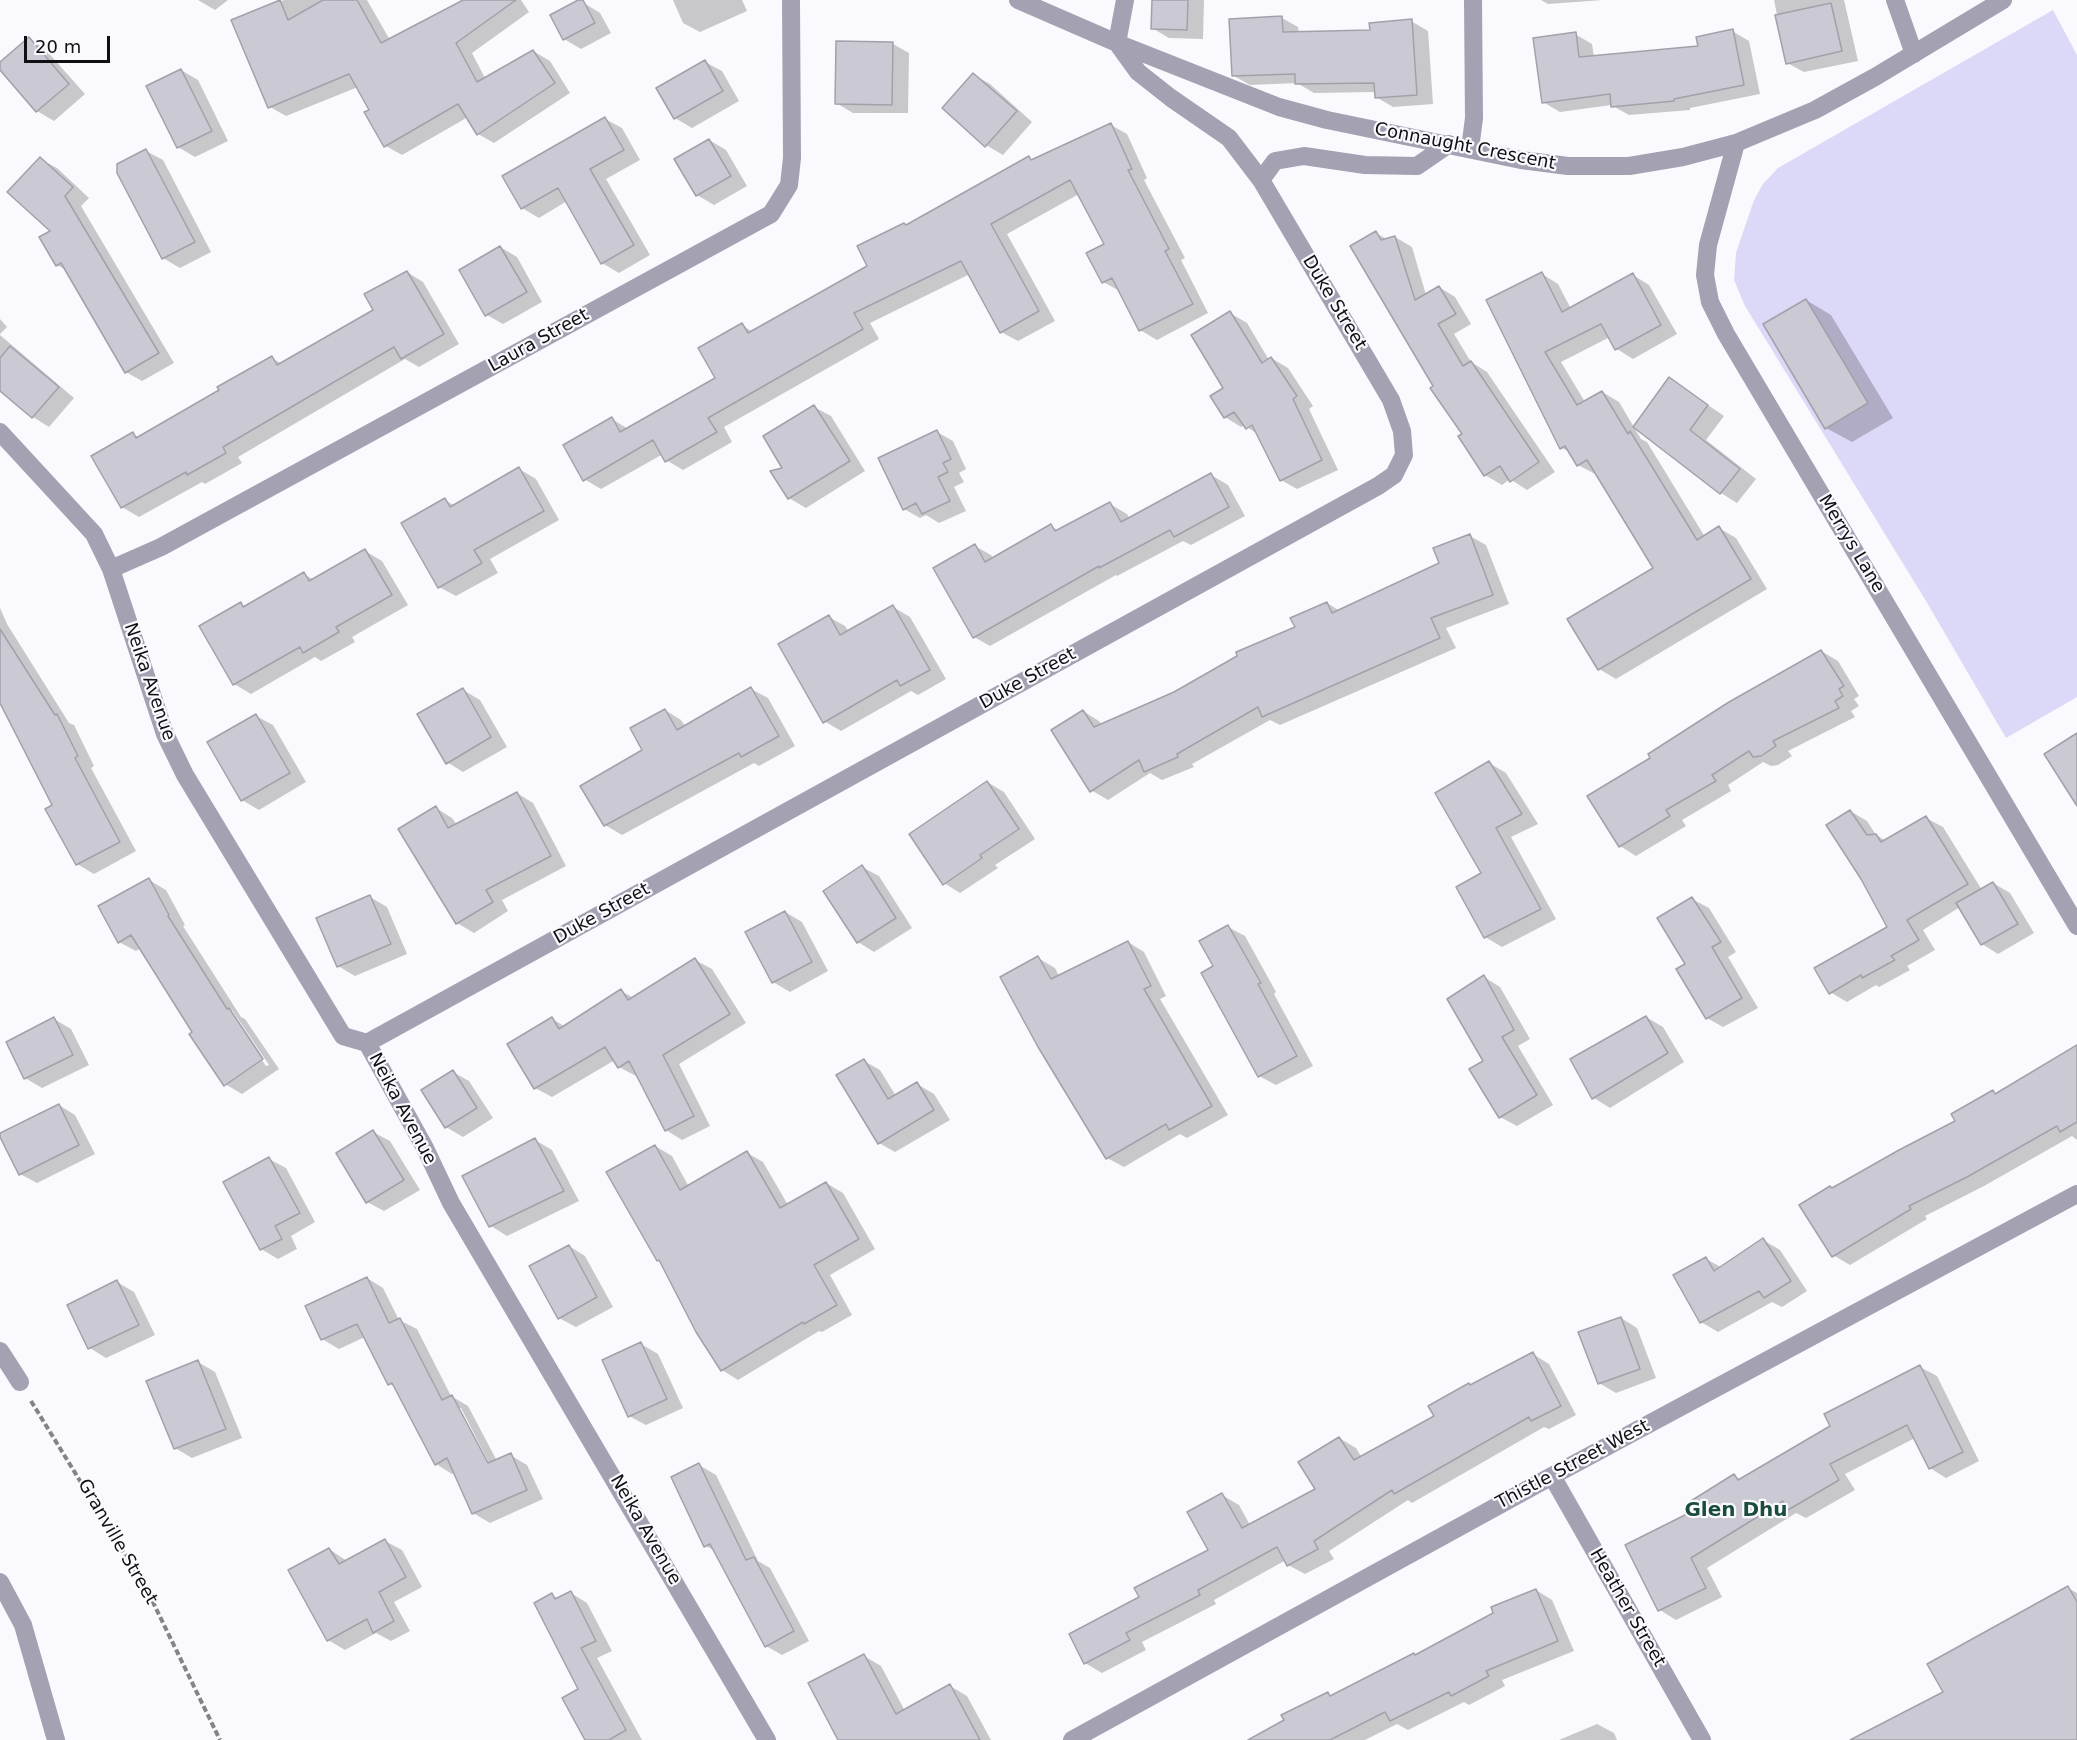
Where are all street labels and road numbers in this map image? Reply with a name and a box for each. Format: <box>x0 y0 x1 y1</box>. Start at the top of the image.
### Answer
street label: Connaught Crescent <box>1373 119 1557 175</box>
street label: Duke Street <box>1297 252 1371 354</box>
street label: Laura Street <box>485 305 593 377</box>
street label: Merrys Lane <box>1813 491 1889 597</box>
street label: Neika Avenue <box>119 620 179 744</box>
street label: Duke Street <box>976 644 1080 714</box>
street label: Duke Street <box>550 879 654 949</box>
street label: Neika Avenue <box>364 1050 440 1168</box>
street label: Thistle Street West <box>1493 1415 1653 1515</box>
street label: Neika Avenue <box>605 1471 685 1589</box>
street label: Granville Street <box>72 1476 162 1608</box>
street label: Heather Street <box>1584 1545 1670 1671</box>

